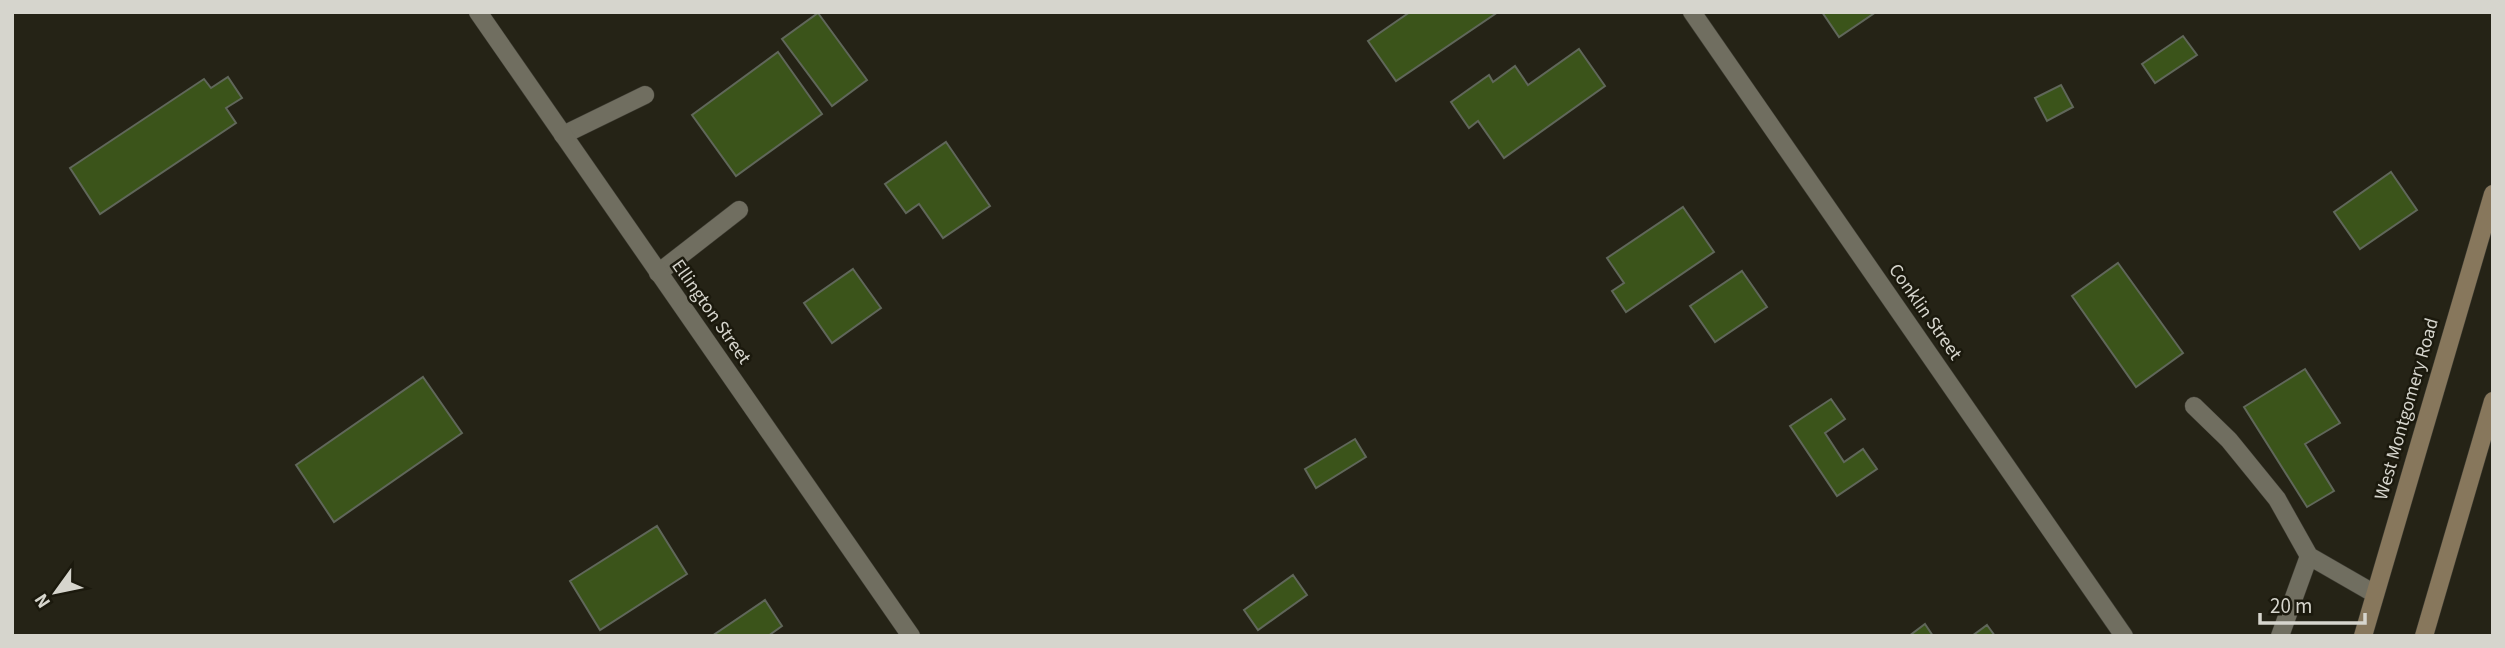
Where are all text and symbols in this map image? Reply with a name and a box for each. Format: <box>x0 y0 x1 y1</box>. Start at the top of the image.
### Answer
street label: Ellington Street <box>665 254 758 370</box>
street label: Conklin Street <box>1882 258 1969 366</box>
street label: West Montgomery Road <box>2368 315 2446 503</box>
north arrow <box>21 557 91 627</box>
scale bar <box>2260 582 2365 626</box>
text: N <box>28 588 58 613</box>
text: 20 m <box>2270 591 2312 621</box>

